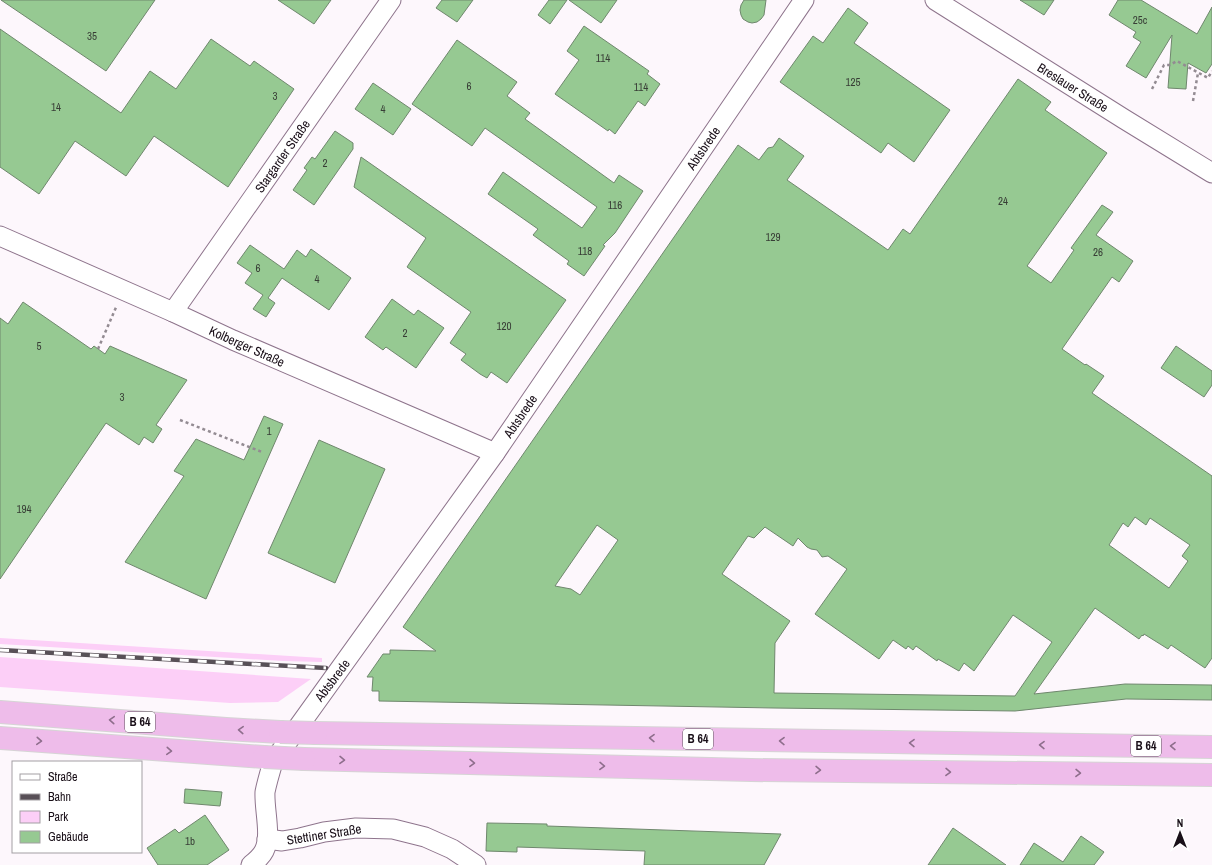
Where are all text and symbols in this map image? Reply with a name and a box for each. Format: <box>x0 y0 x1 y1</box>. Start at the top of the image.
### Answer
house number: 25c <box>1133 13 1148 27</box>
house number: 35 <box>87 29 97 43</box>
house number: 114 <box>596 51 610 65</box>
street label: Breslauer Straße <box>1034 59 1111 116</box>
house number: 125 <box>845 75 861 89</box>
house number: 6 <box>466 79 472 93</box>
house number: 114 <box>634 80 648 94</box>
house number: 3 <box>272 89 278 103</box>
house number: 14 <box>51 100 61 114</box>
house number: 4 <box>380 102 386 116</box>
street label: Stargarder Straße <box>251 116 314 196</box>
street label: Abtsbrede <box>682 123 724 174</box>
house number: 2 <box>322 156 328 170</box>
house number: 24 <box>998 194 1008 208</box>
house number: 116 <box>608 198 622 212</box>
house number: 129 <box>765 230 781 244</box>
house number: 118 <box>578 244 592 258</box>
house number: 26 <box>1093 245 1103 259</box>
house number: 6 <box>255 261 261 275</box>
house number: 4 <box>314 272 320 286</box>
house number: 120 <box>496 319 512 333</box>
street label: Kolberger Straße <box>206 322 287 371</box>
house number: 2 <box>402 326 408 340</box>
house number: 5 <box>36 339 42 353</box>
house number: 3 <box>119 390 125 404</box>
street label: Abtsbrede <box>499 391 541 442</box>
house number: 1 <box>266 424 272 438</box>
house number: 194 <box>16 502 32 516</box>
street label: Abtsbrede <box>310 656 354 706</box>
road number: B 64 <box>125 712 155 732</box>
one-way arrow <box>109 716 115 725</box>
one-way arrow <box>238 726 244 734</box>
road number: B 64 <box>683 729 713 749</box>
one-way arrow <box>649 734 655 743</box>
one-way arrow <box>779 736 785 745</box>
road number: B 64 <box>1131 736 1161 756</box>
one-way arrow <box>36 737 42 746</box>
one-way arrow <box>909 738 915 747</box>
one-way arrow <box>1039 741 1045 749</box>
one-way arrow <box>1170 742 1176 750</box>
one-way arrow <box>166 746 172 755</box>
one-way arrow <box>340 756 346 764</box>
one-way arrow <box>469 759 475 767</box>
legend <box>12 761 142 853</box>
one-way arrow <box>599 762 605 770</box>
one-way arrow <box>815 766 821 774</box>
one-way arrow <box>945 768 951 776</box>
text: Straße <box>48 769 78 785</box>
one-way arrow <box>1075 769 1081 777</box>
text: Bahn <box>48 789 71 805</box>
text: Park <box>48 809 68 825</box>
north arrow <box>1160 813 1200 853</box>
text: N <box>1177 816 1183 830</box>
street label: Stettiner Straße <box>286 820 363 849</box>
text: Gebäude <box>48 829 89 845</box>
house number: 1b <box>185 834 195 848</box>

